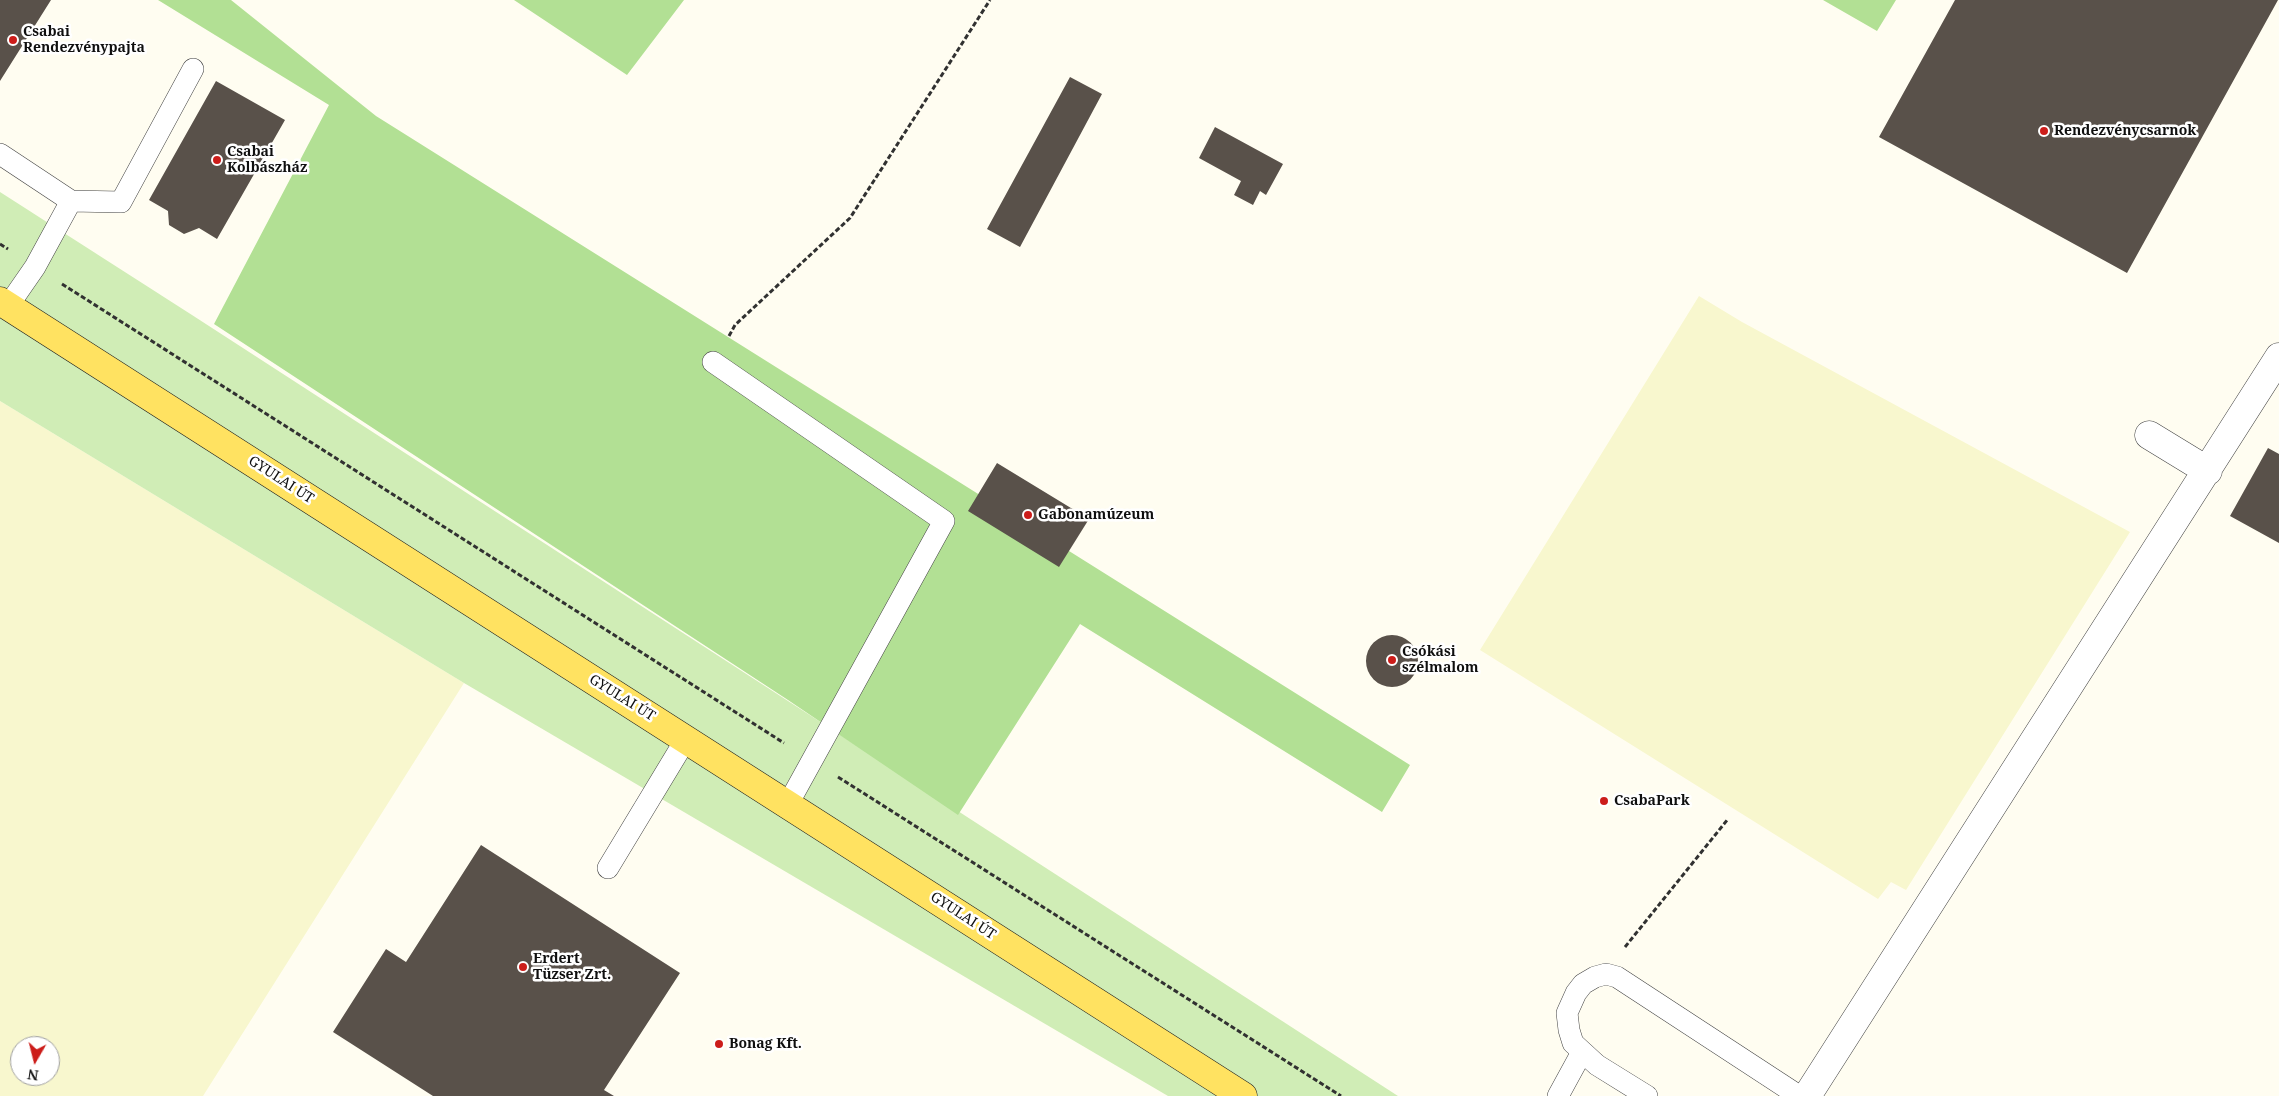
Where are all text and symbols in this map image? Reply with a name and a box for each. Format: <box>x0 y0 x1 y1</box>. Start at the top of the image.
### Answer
place label: Csabai Rendezvénypajta <box>23 24 145 56</box>
marker: Csabai Rendezvénypajta <box>7 34 19 46</box>
place label: Rendezvénycsarnok <box>2054 123 2196 139</box>
marker: Rendezvénycsarnok <box>2038 125 2050 137</box>
place label: Csabai Kolbászház <box>227 144 307 176</box>
marker: Csabai Kolbászház <box>211 154 223 166</box>
street label: GYULAI ÚT <box>245 453 317 507</box>
place label: Gabonamúzeum <box>1038 507 1154 523</box>
marker: Gabonamúzeum <box>1022 509 1034 521</box>
place label: Csókási szélmalom <box>1402 644 1479 676</box>
marker: Csókási szélmalom <box>1386 654 1398 666</box>
street label: GYULAI ÚT <box>586 671 658 725</box>
place label: CsabaPark <box>1614 793 1690 809</box>
marker: CsabaPark <box>1598 795 1610 807</box>
street label: GYULAI ÚT <box>927 889 999 943</box>
place label: Erdert Tüzser Zrt. <box>533 951 611 984</box>
marker: Erdert Tüzser Zrt. <box>517 961 529 973</box>
north arrow <box>10 1036 60 1086</box>
place label: Bonag Kft. <box>729 1036 802 1052</box>
marker: Bonag Kft. <box>713 1038 725 1050</box>
text: N <box>26 1065 40 1086</box>

